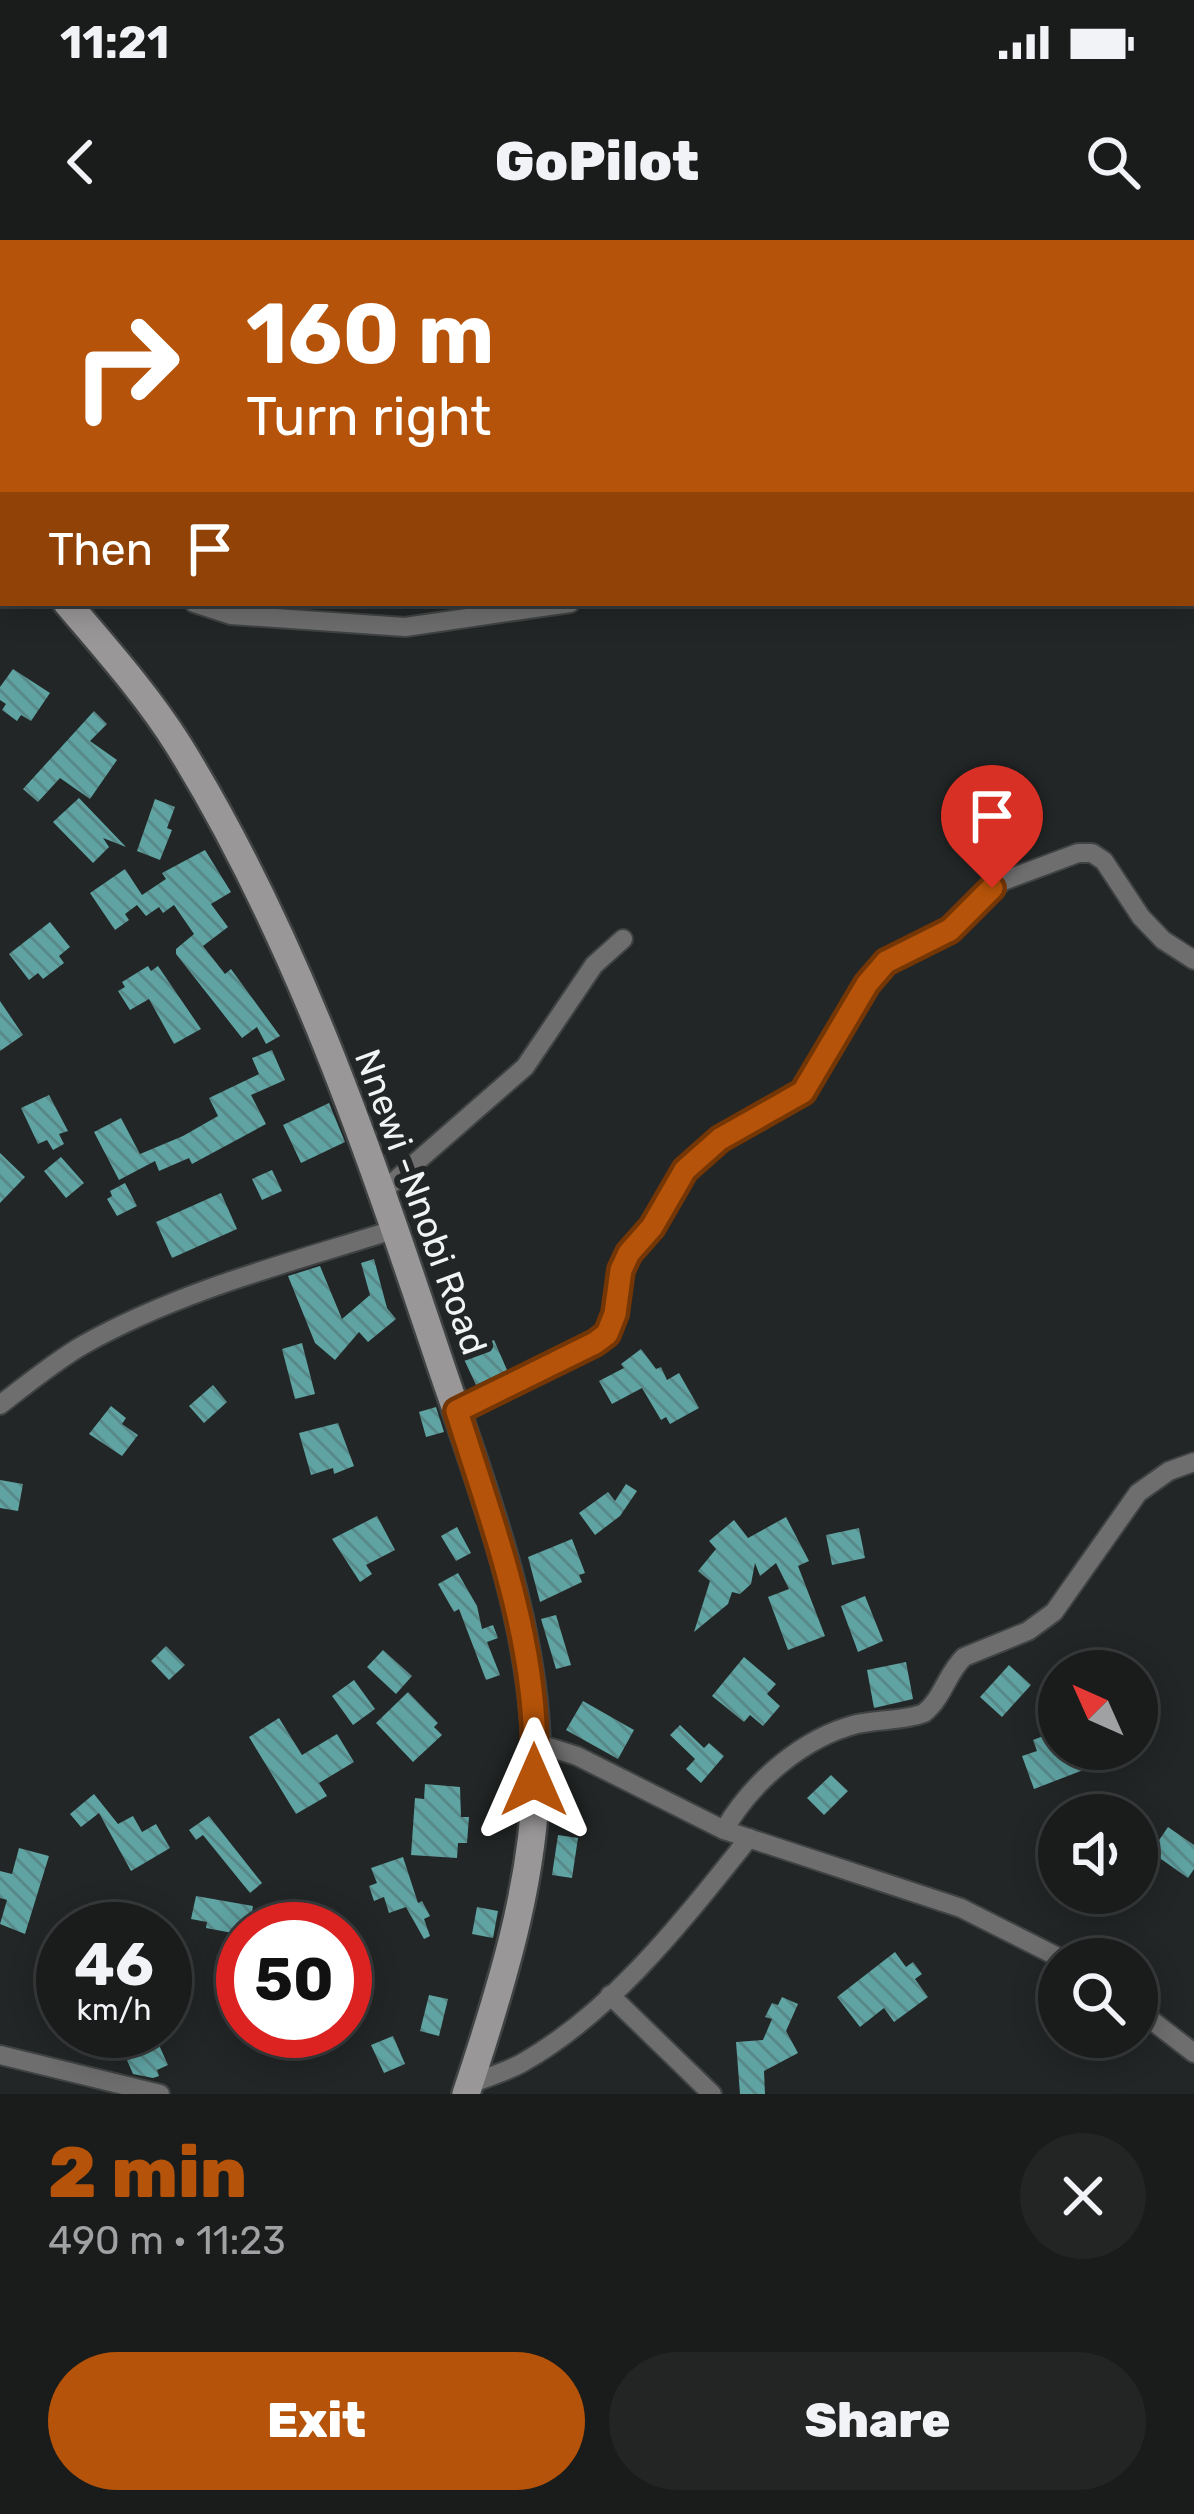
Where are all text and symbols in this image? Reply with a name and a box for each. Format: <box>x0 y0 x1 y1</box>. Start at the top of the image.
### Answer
text: 11:21 <box>60 16 170 69</box>
icon: back <box>48 129 114 195</box>
icon: search <box>1080 129 1146 195</box>
text: GoPilot <box>495 130 699 194</box>
text: 160 m <box>246 284 494 384</box>
icon: right <box>48 288 204 444</box>
text: Turn right <box>246 385 491 449</box>
icon: arrive <box>177 516 243 582</box>
text: Then <box>48 523 153 576</box>
pin <box>941 765 1043 888</box>
icon: arrive <box>959 783 1025 849</box>
street label: Nnewi -Nnobi Road <box>346 1043 496 1361</box>
north arrow <box>1038 1650 1158 1770</box>
map controls <box>1038 1650 1158 2058</box>
position arrow <box>471 1717 597 1843</box>
button: sound <box>1038 1794 1158 1914</box>
speed limit sign: 50 <box>216 1902 372 2058</box>
text: 46 <box>74 1929 154 2000</box>
button: search <box>1038 1938 1158 2058</box>
text: km/h <box>77 1992 151 2028</box>
text: 2 min <box>48 2130 247 2215</box>
button: close <box>1020 2133 1146 2259</box>
text: 490 m · 11:23 <box>48 2218 286 2264</box>
button: Exit <box>48 2352 585 2490</box>
button: Share <box>609 2352 1146 2490</box>

